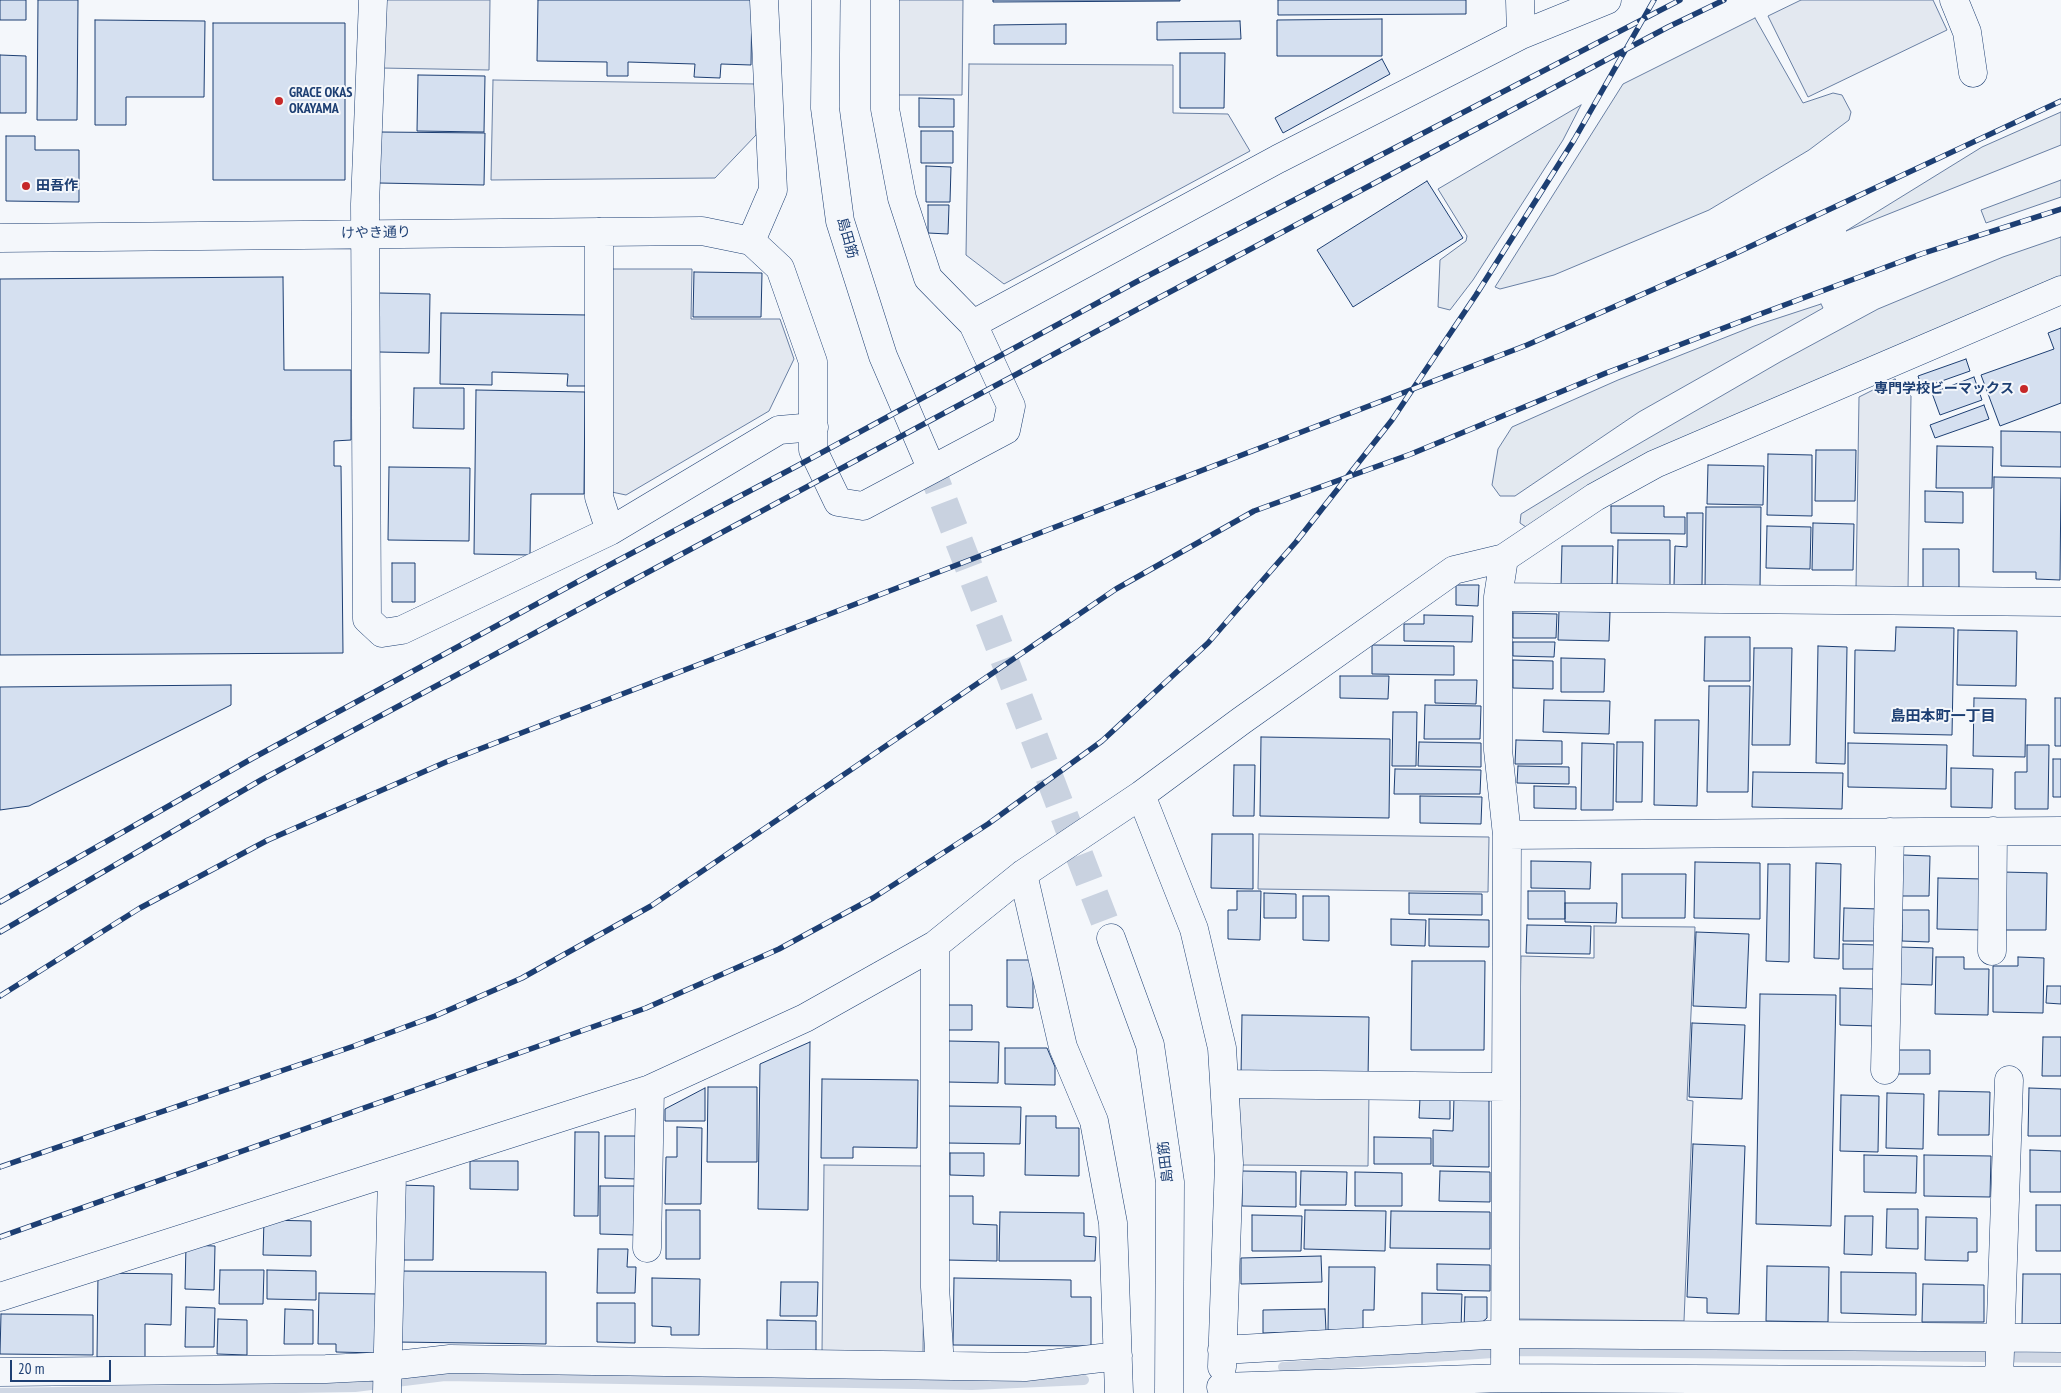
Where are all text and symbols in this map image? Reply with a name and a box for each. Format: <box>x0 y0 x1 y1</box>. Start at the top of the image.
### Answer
place label: GRACE OKAS OKAYAMA <box>289 85 352 118</box>
marker: GRACE OKAS OKAYAMA <box>273 95 285 107</box>
place label: 田吾作 <box>36 178 78 194</box>
marker: 田吾作 <box>20 180 32 192</box>
street label: 島田筋 <box>833 215 861 261</box>
street label: けやき通り <box>341 224 411 242</box>
place label: 専門学校ビーマックス <box>1874 381 2014 397</box>
marker: 専門学校ビーマックス <box>2018 383 2030 395</box>
district label: 島田本町一丁目 <box>1891 708 1995 726</box>
street label: 島田筋 <box>1155 1140 1177 1184</box>
scale bar <box>12 1350 114 1382</box>
text: 20 m <box>18 1359 44 1378</box>

